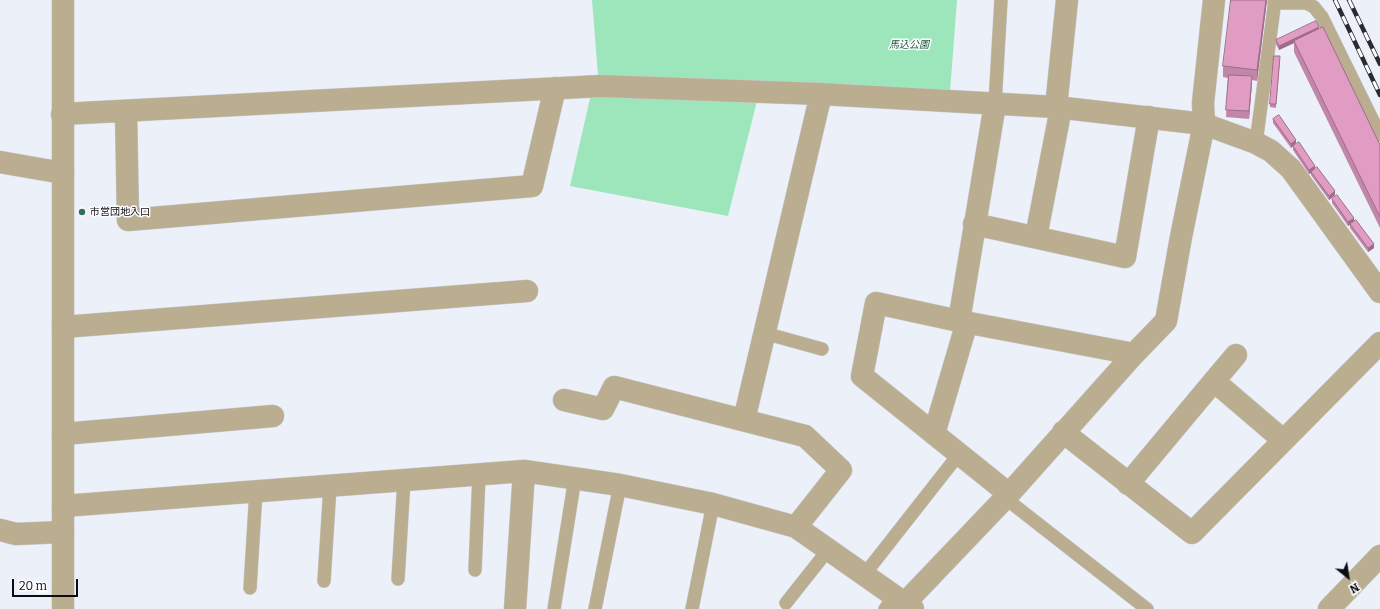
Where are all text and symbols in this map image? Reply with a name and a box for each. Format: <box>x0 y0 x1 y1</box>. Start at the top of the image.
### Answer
park label: 馬込公園 <box>889 39 929 51</box>
place label: 市営団地入口 <box>90 206 150 218</box>
marker: 市営団地入口 <box>77 207 87 217</box>
north arrow <box>1328 557 1368 597</box>
scale bar <box>14 571 80 597</box>
text: 20 m <box>19 579 47 593</box>
text: N <box>1347 580 1361 596</box>

